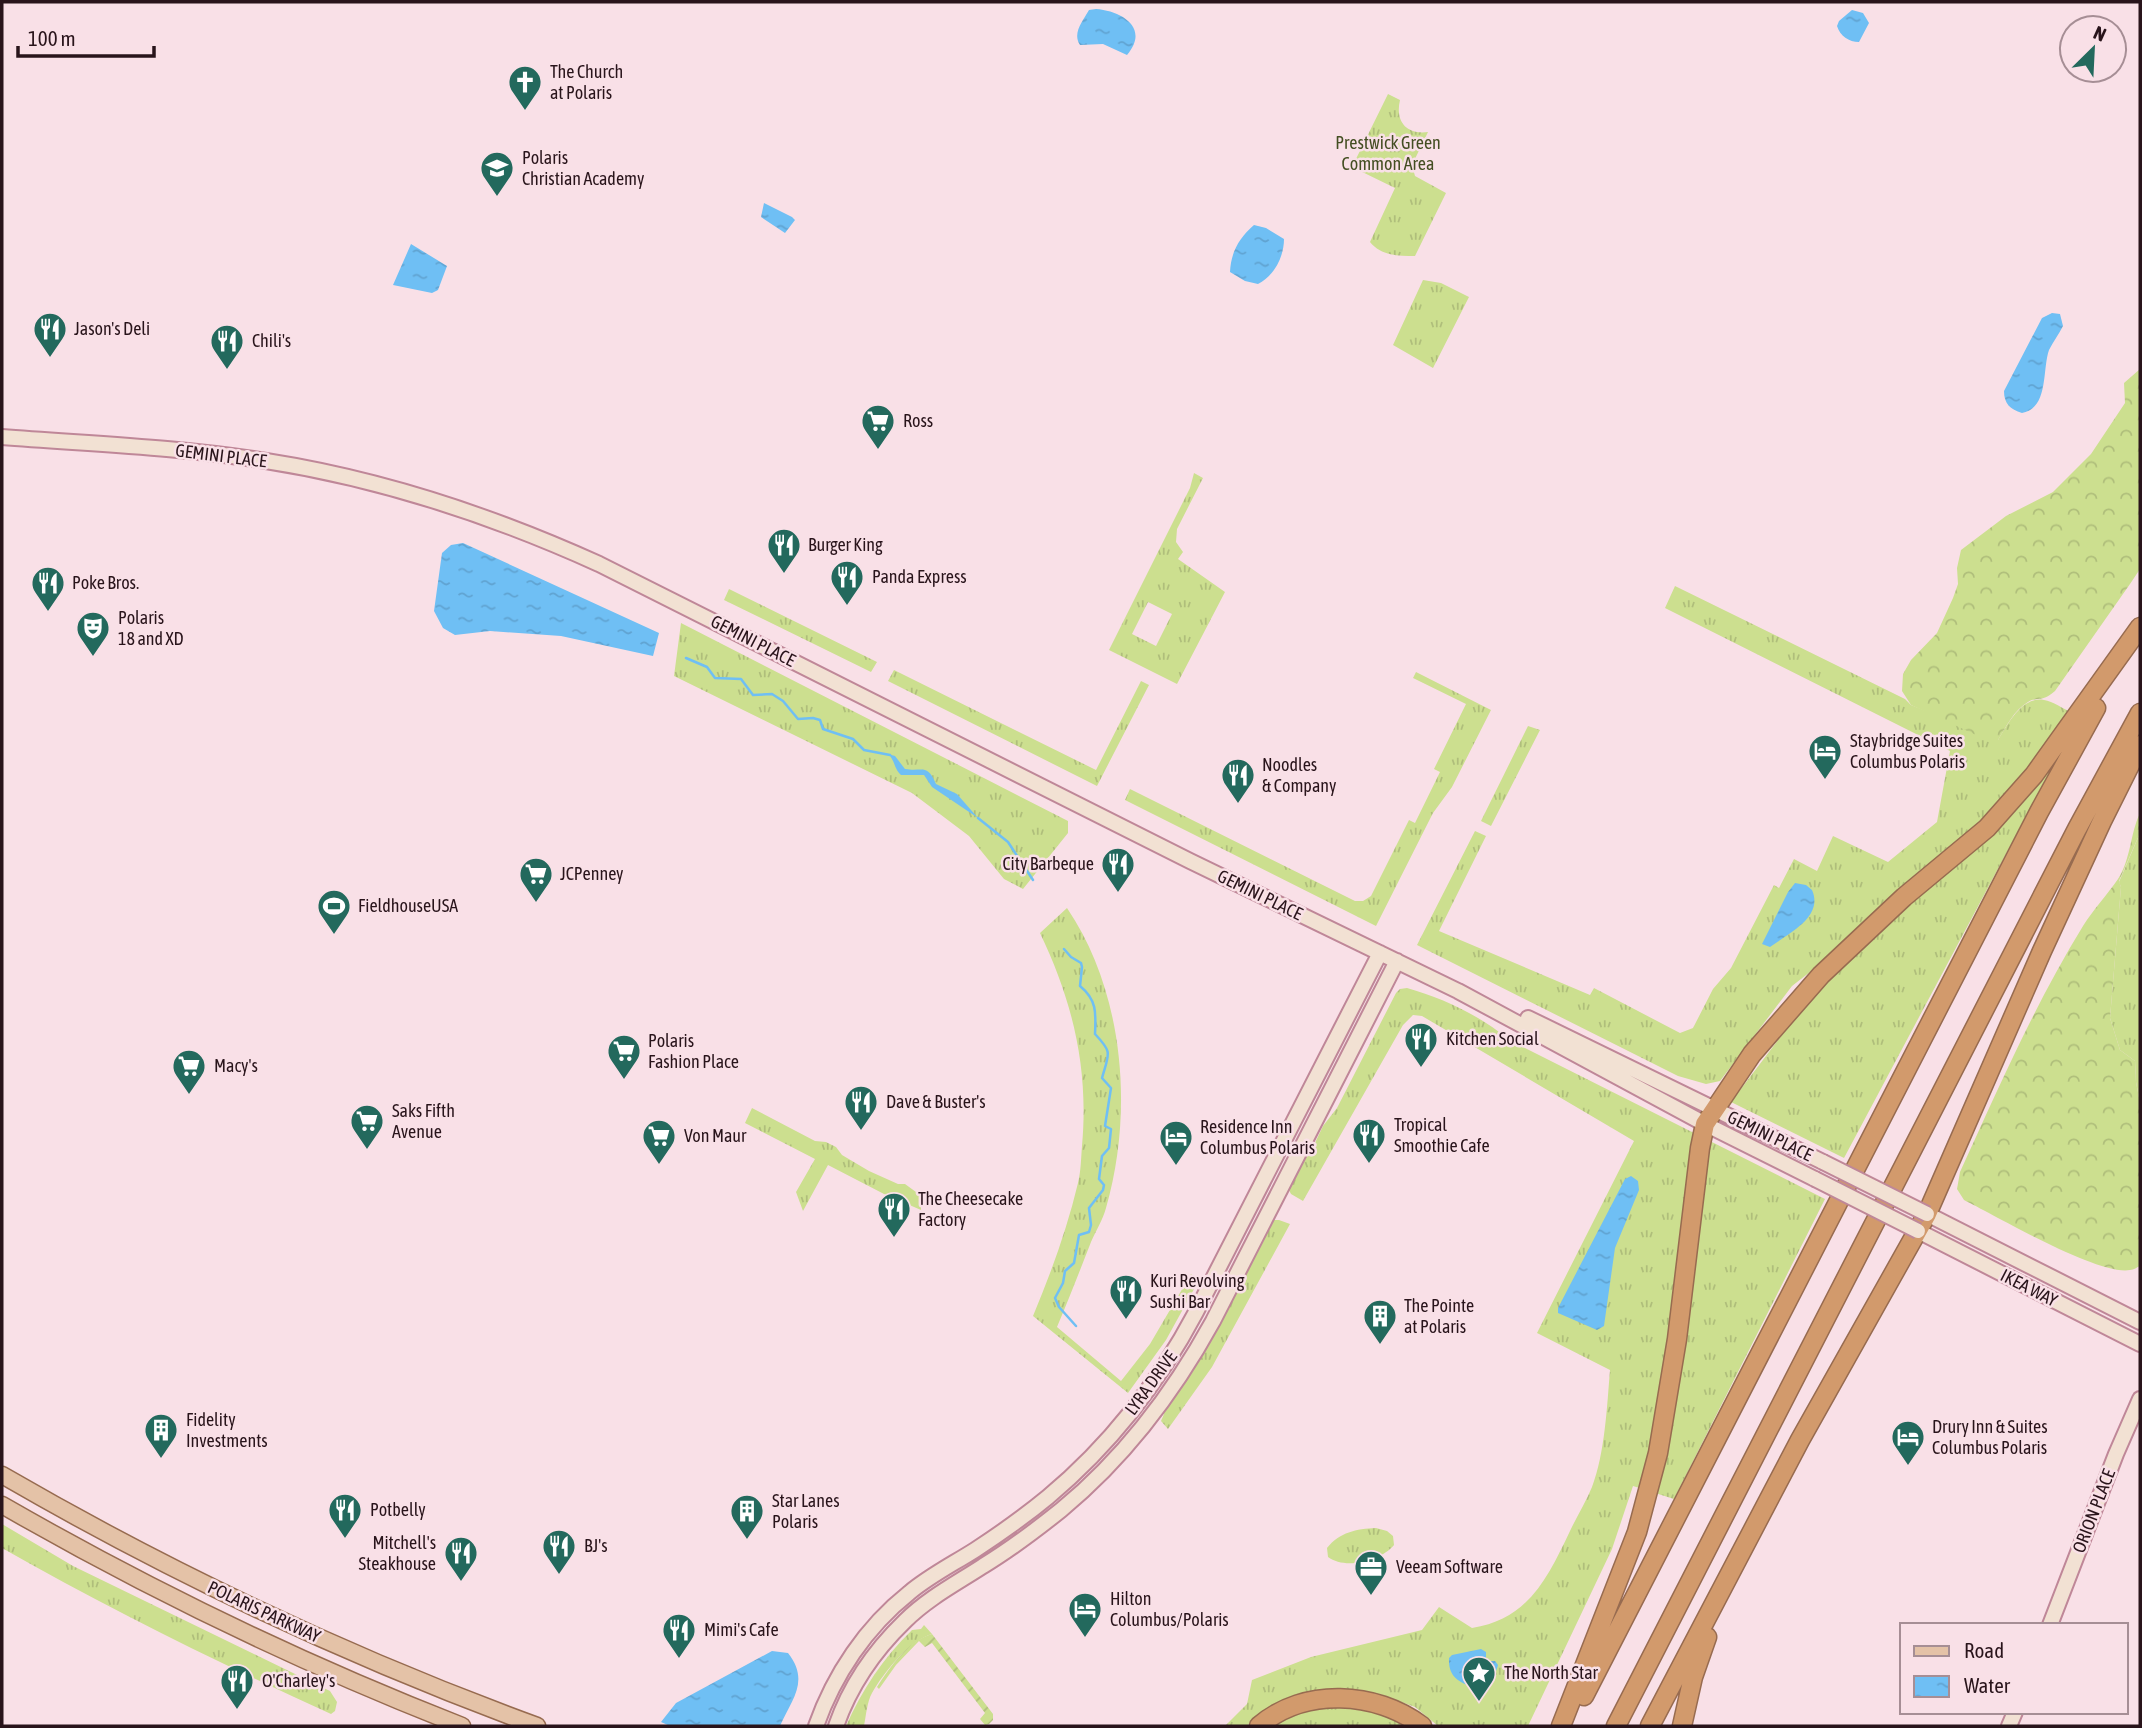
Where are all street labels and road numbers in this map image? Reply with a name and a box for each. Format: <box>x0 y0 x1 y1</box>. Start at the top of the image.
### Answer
street label: GEMINI PLACE <box>174 439 268 472</box>
street label: GEMINI PLACE <box>708 610 799 671</box>
street label: GEMINI PLACE <box>1214 865 1306 924</box>
street label: GEMINI PLACE <box>1724 1106 1816 1165</box>
street label: IKEA WAY <box>1997 1264 2061 1311</box>
street label: LYRA DRIVE <box>1120 1346 1181 1419</box>
street label: ORION PLACE <box>2068 1466 2119 1556</box>
street label: POLARIS PARKWAY <box>204 1576 324 1647</box>

